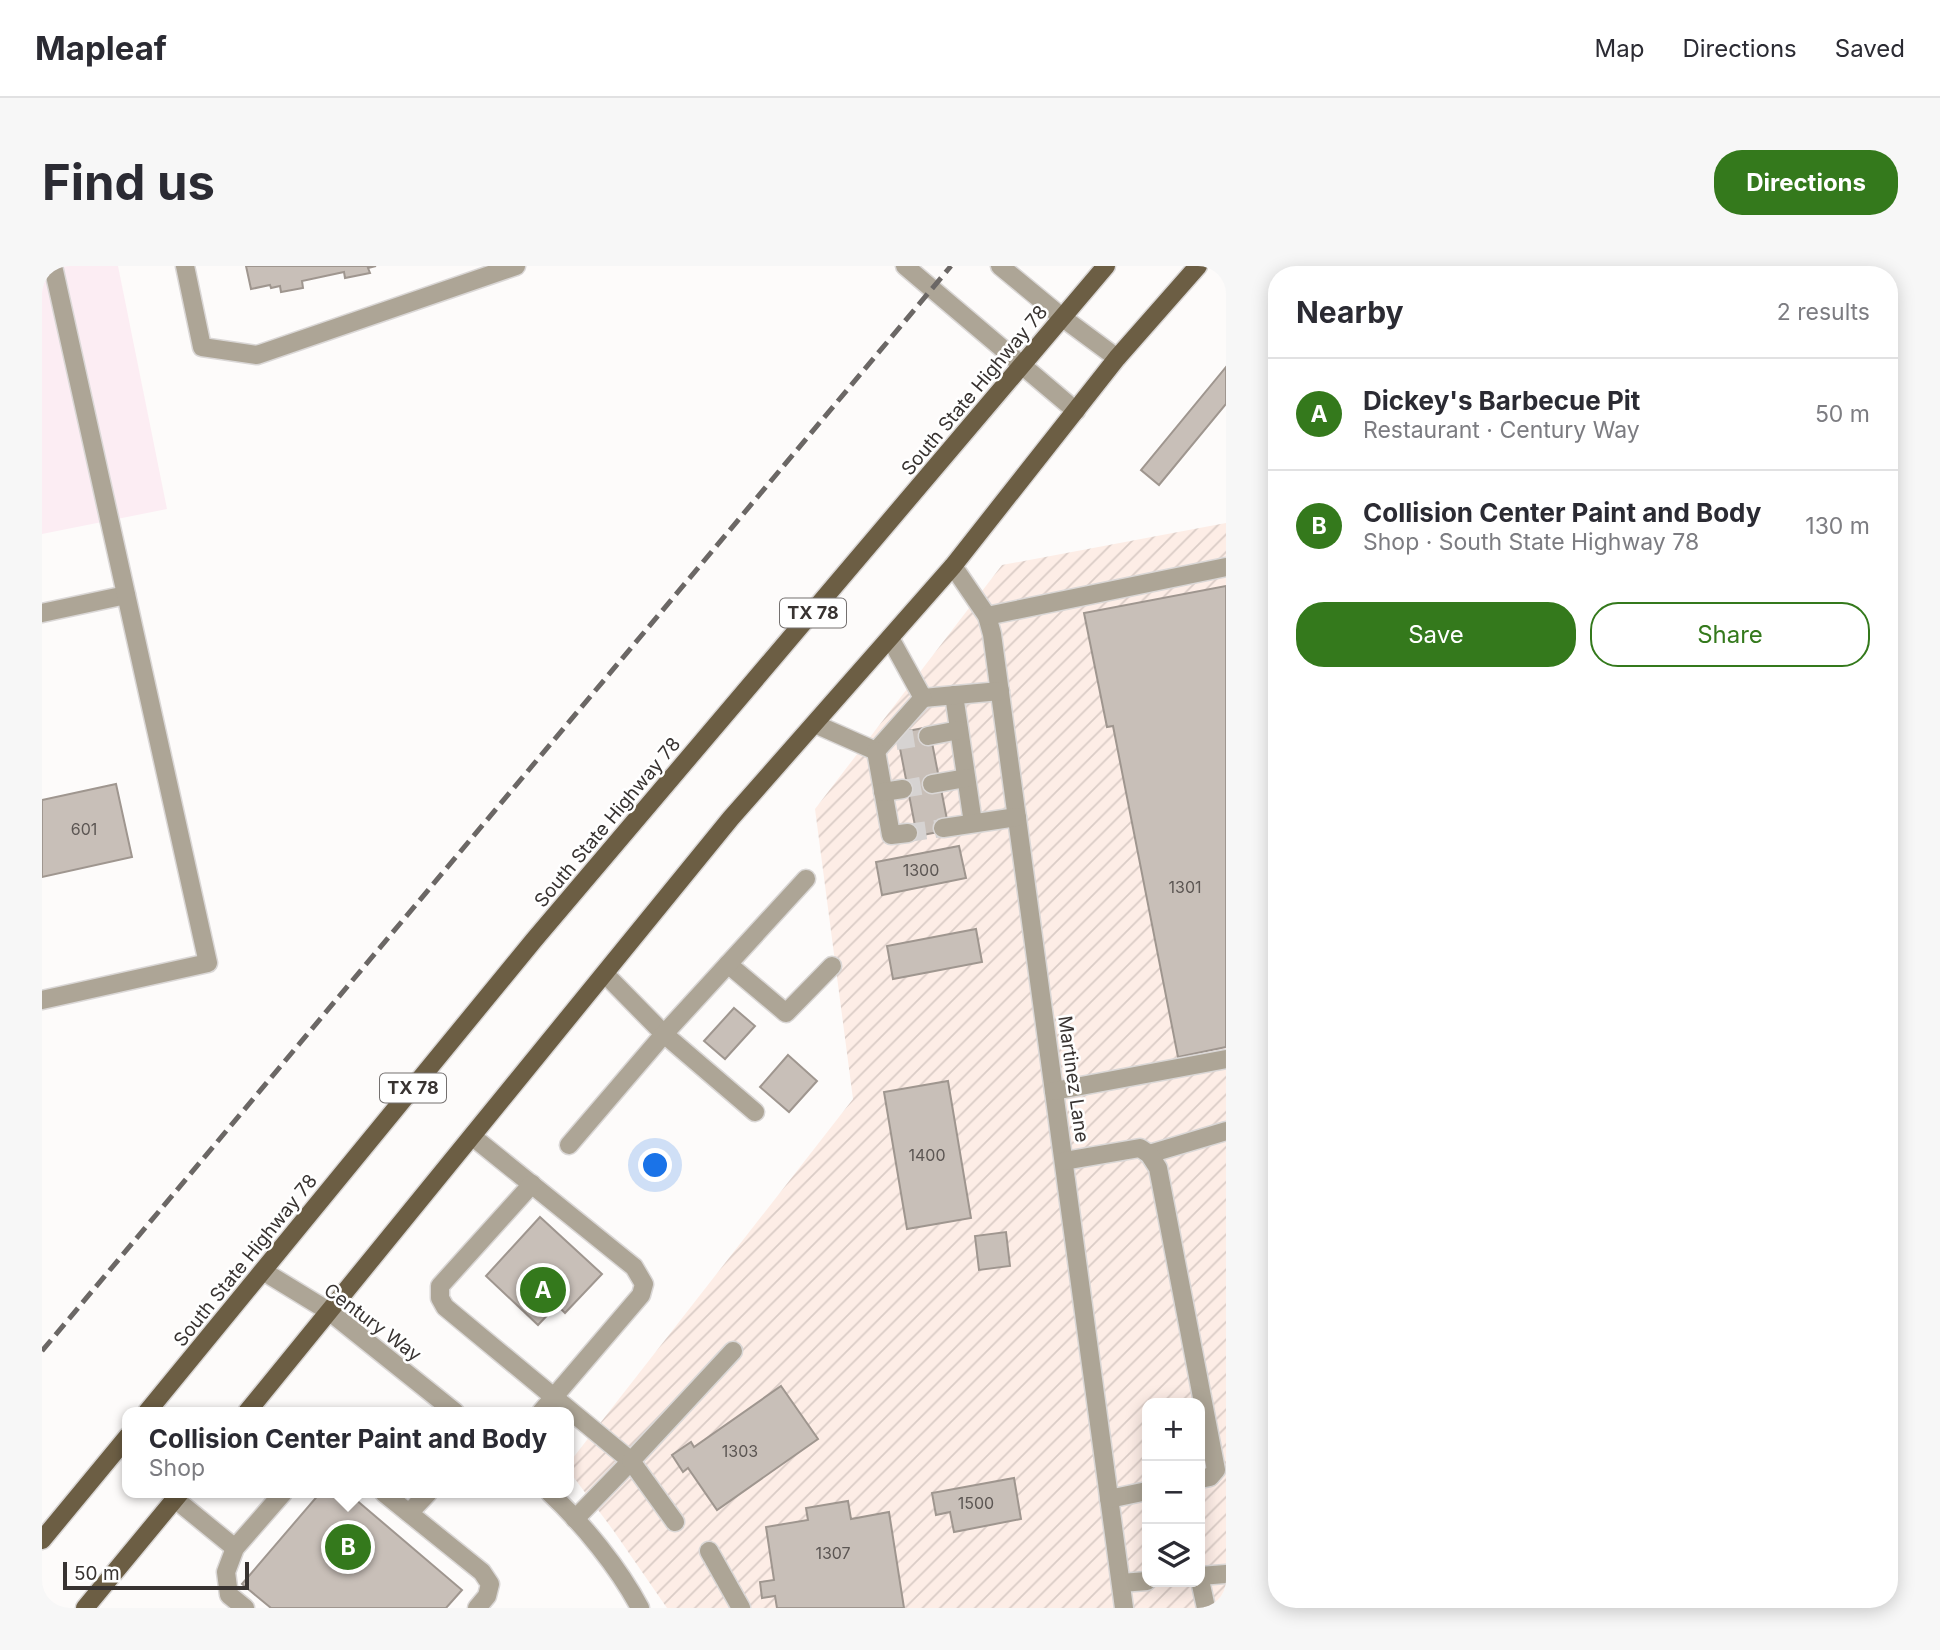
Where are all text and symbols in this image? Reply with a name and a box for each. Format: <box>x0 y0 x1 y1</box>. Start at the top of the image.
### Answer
text: Mapleaf <box>35 28 167 68</box>
text: Map <box>1595 34 1644 63</box>
text: Directions <box>1682 34 1797 63</box>
text: Saved <box>1835 34 1905 63</box>
button: Directions <box>1714 150 1898 215</box>
text: Find us <box>42 153 215 212</box>
text: Nearby <box>1296 294 1404 330</box>
text: 2 results <box>1777 298 1870 326</box>
street label: South State Highway 78 <box>896 301 1052 480</box>
text: Dickey's Barbecue Pit <box>1363 385 1640 416</box>
text: A <box>1310 400 1328 428</box>
text: 50 m <box>1815 400 1870 428</box>
text: Restaurant · Century Way <box>1363 416 1640 444</box>
text: Collision Center Paint and Body <box>1363 497 1761 528</box>
text: B <box>1311 512 1327 540</box>
text: 130 m <box>1805 512 1870 540</box>
text: Shop · South State Highway 78 <box>1363 528 1699 556</box>
road number: TX 78 <box>780 598 846 628</box>
button: Save <box>1296 602 1576 667</box>
button: Share <box>1590 602 1870 667</box>
street label: South State Highway 78 <box>529 733 685 912</box>
house number: 601 <box>71 819 97 839</box>
house number: 1300 <box>903 860 939 880</box>
house number: 1301 <box>1169 877 1202 897</box>
street label: Martinez Lane <box>1053 1014 1094 1144</box>
road number: TX 78 <box>380 1074 446 1102</box>
house number: 1400 <box>908 1145 946 1165</box>
your location <box>638 1148 672 1182</box>
street label: South State Highway 78 <box>169 1170 322 1351</box>
pin: A <box>520 1264 566 1316</box>
street label: Century Way <box>319 1278 426 1367</box>
map controls <box>1142 1398 1205 1587</box>
button: + <box>1142 1398 1205 1461</box>
popup <box>122 1407 574 1498</box>
text: Collision Center Paint and Body <box>149 1423 547 1454</box>
house number: 1303 <box>722 1441 758 1461</box>
text: Shop <box>149 1454 205 1482</box>
button: − <box>1142 1461 1205 1524</box>
house number: 1500 <box>958 1493 994 1513</box>
pin: B <box>325 1521 371 1573</box>
button: layers <box>1142 1524 1205 1587</box>
house number: 1307 <box>815 1543 851 1563</box>
scale bar <box>63 1559 248 1591</box>
text: 50 m <box>74 1562 120 1585</box>

